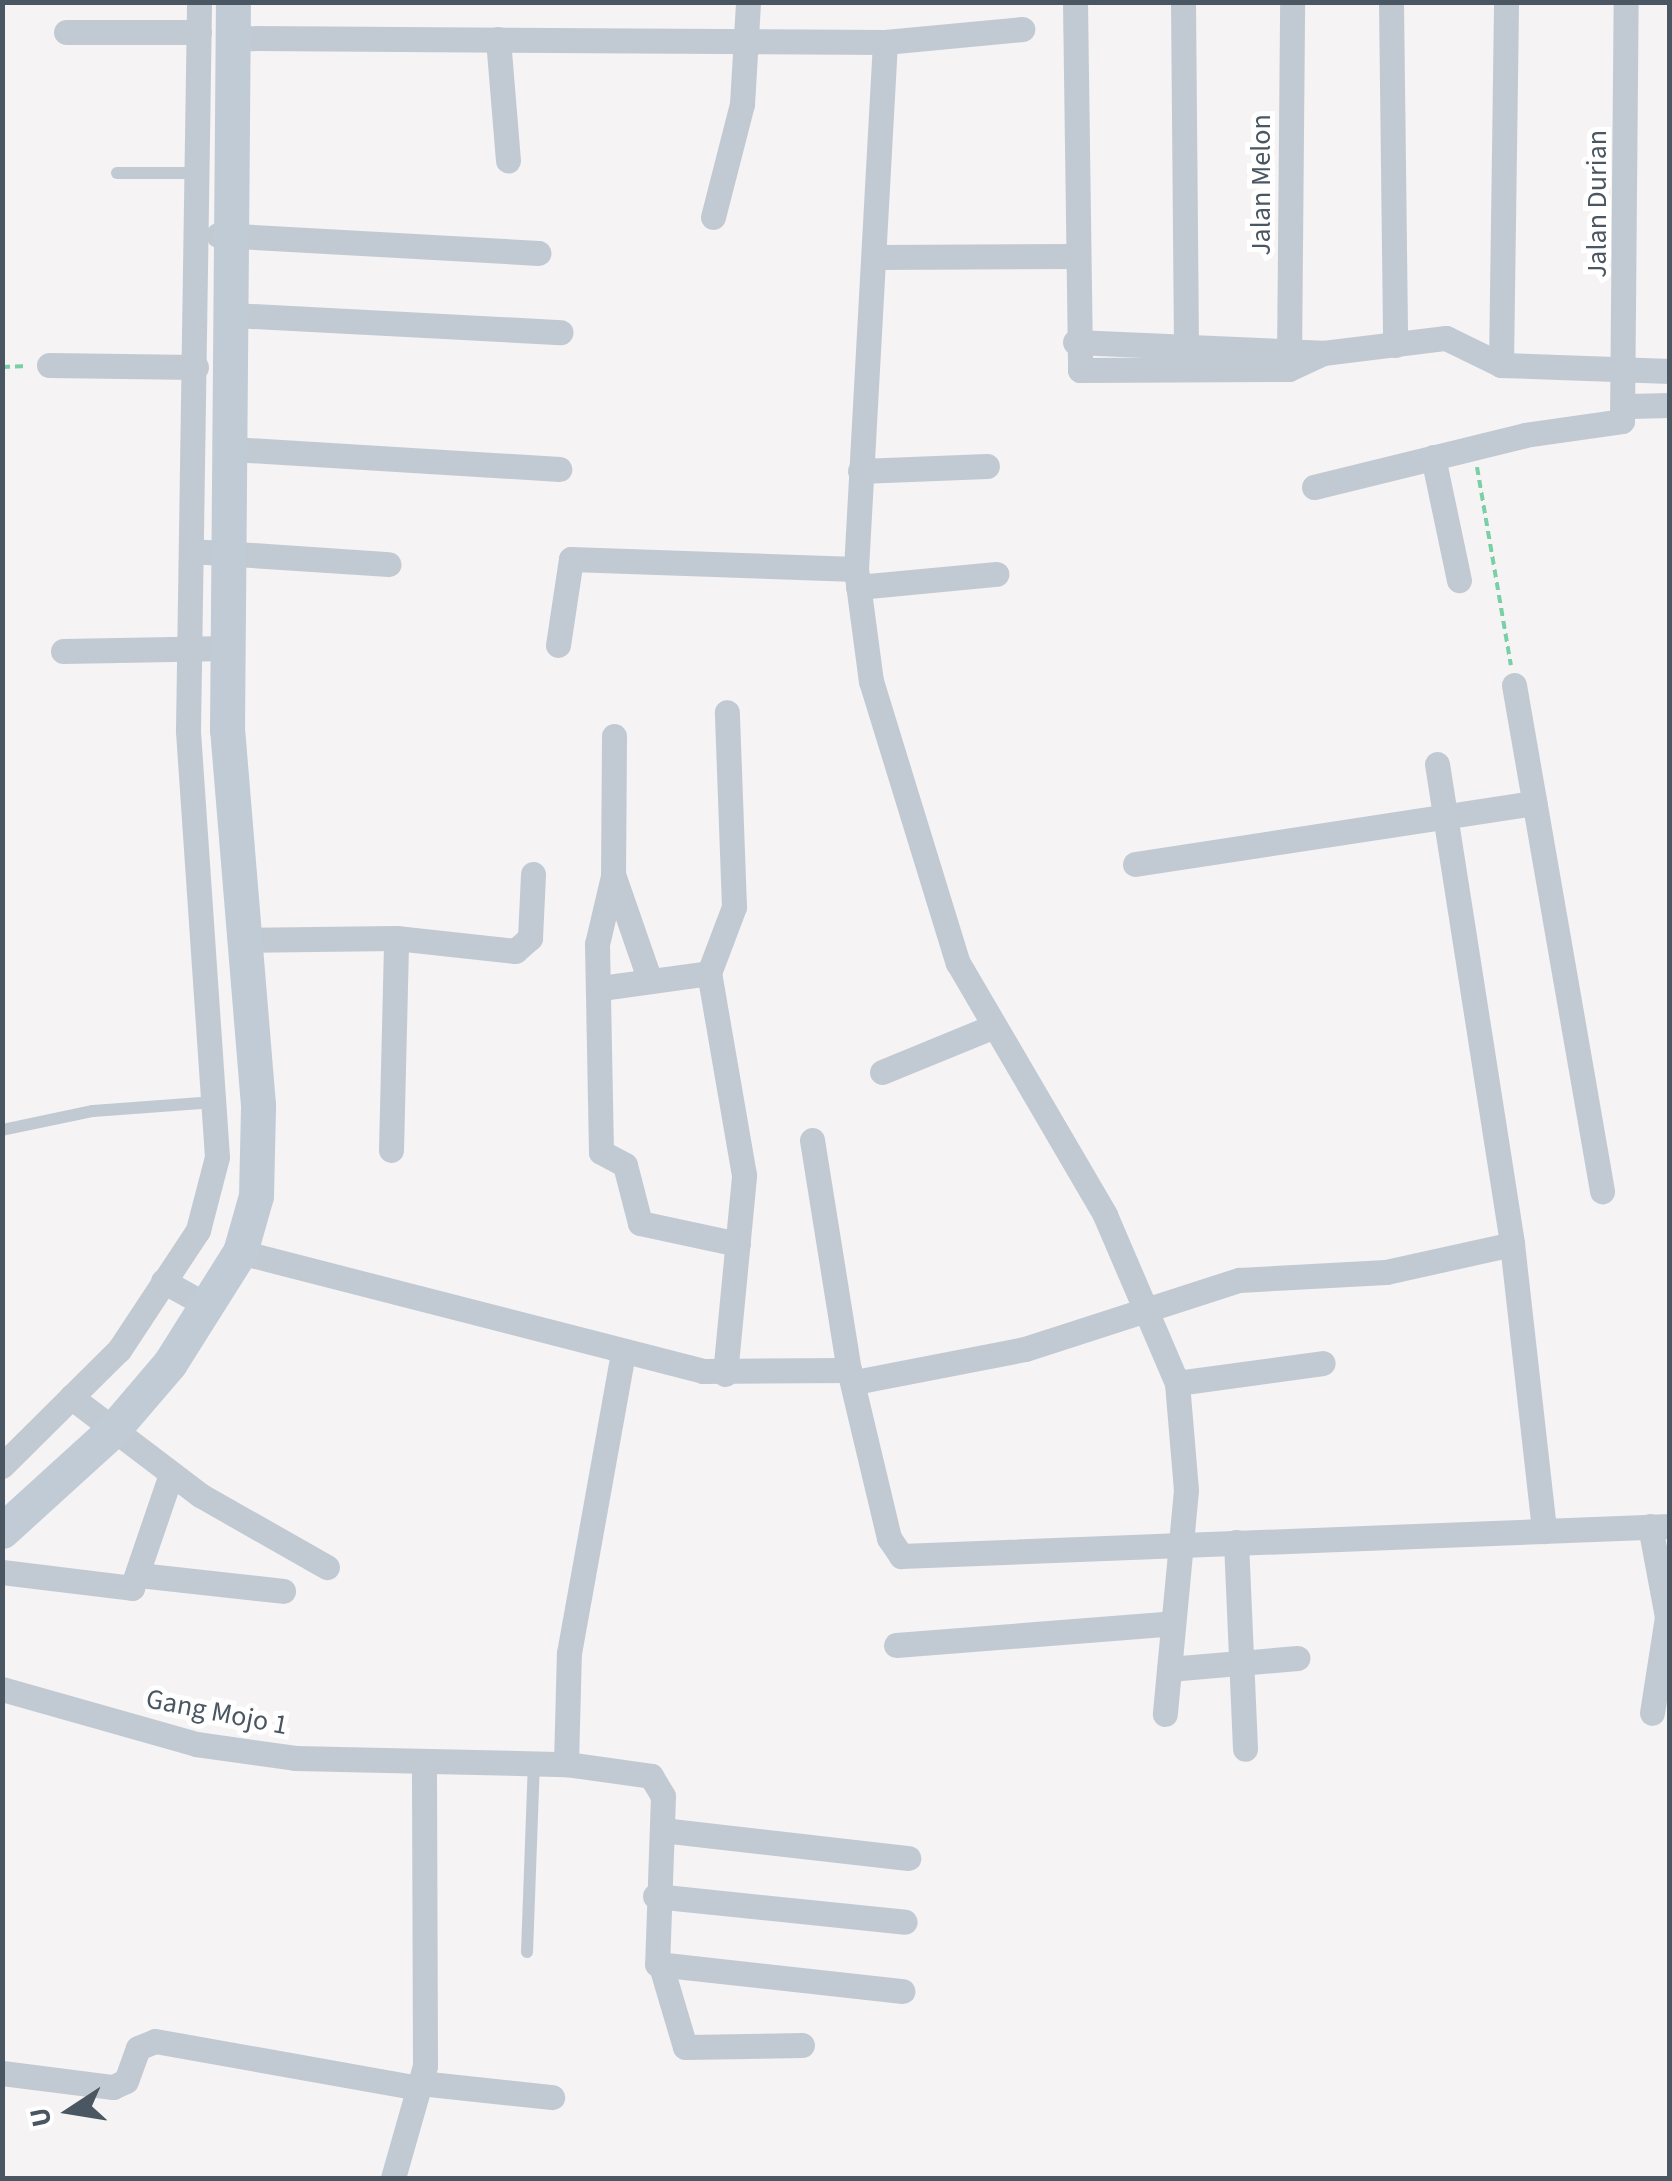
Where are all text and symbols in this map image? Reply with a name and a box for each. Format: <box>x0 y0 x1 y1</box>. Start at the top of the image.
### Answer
street label: Jalan Melon <box>1244 114 1278 256</box>
street label: Jalan Durian <box>1580 130 1614 278</box>
street label: Gang Mojo 1 <box>143 1682 291 1742</box>
north arrow <box>20 2061 120 2161</box>
text: U <box>19 2104 62 2131</box>

